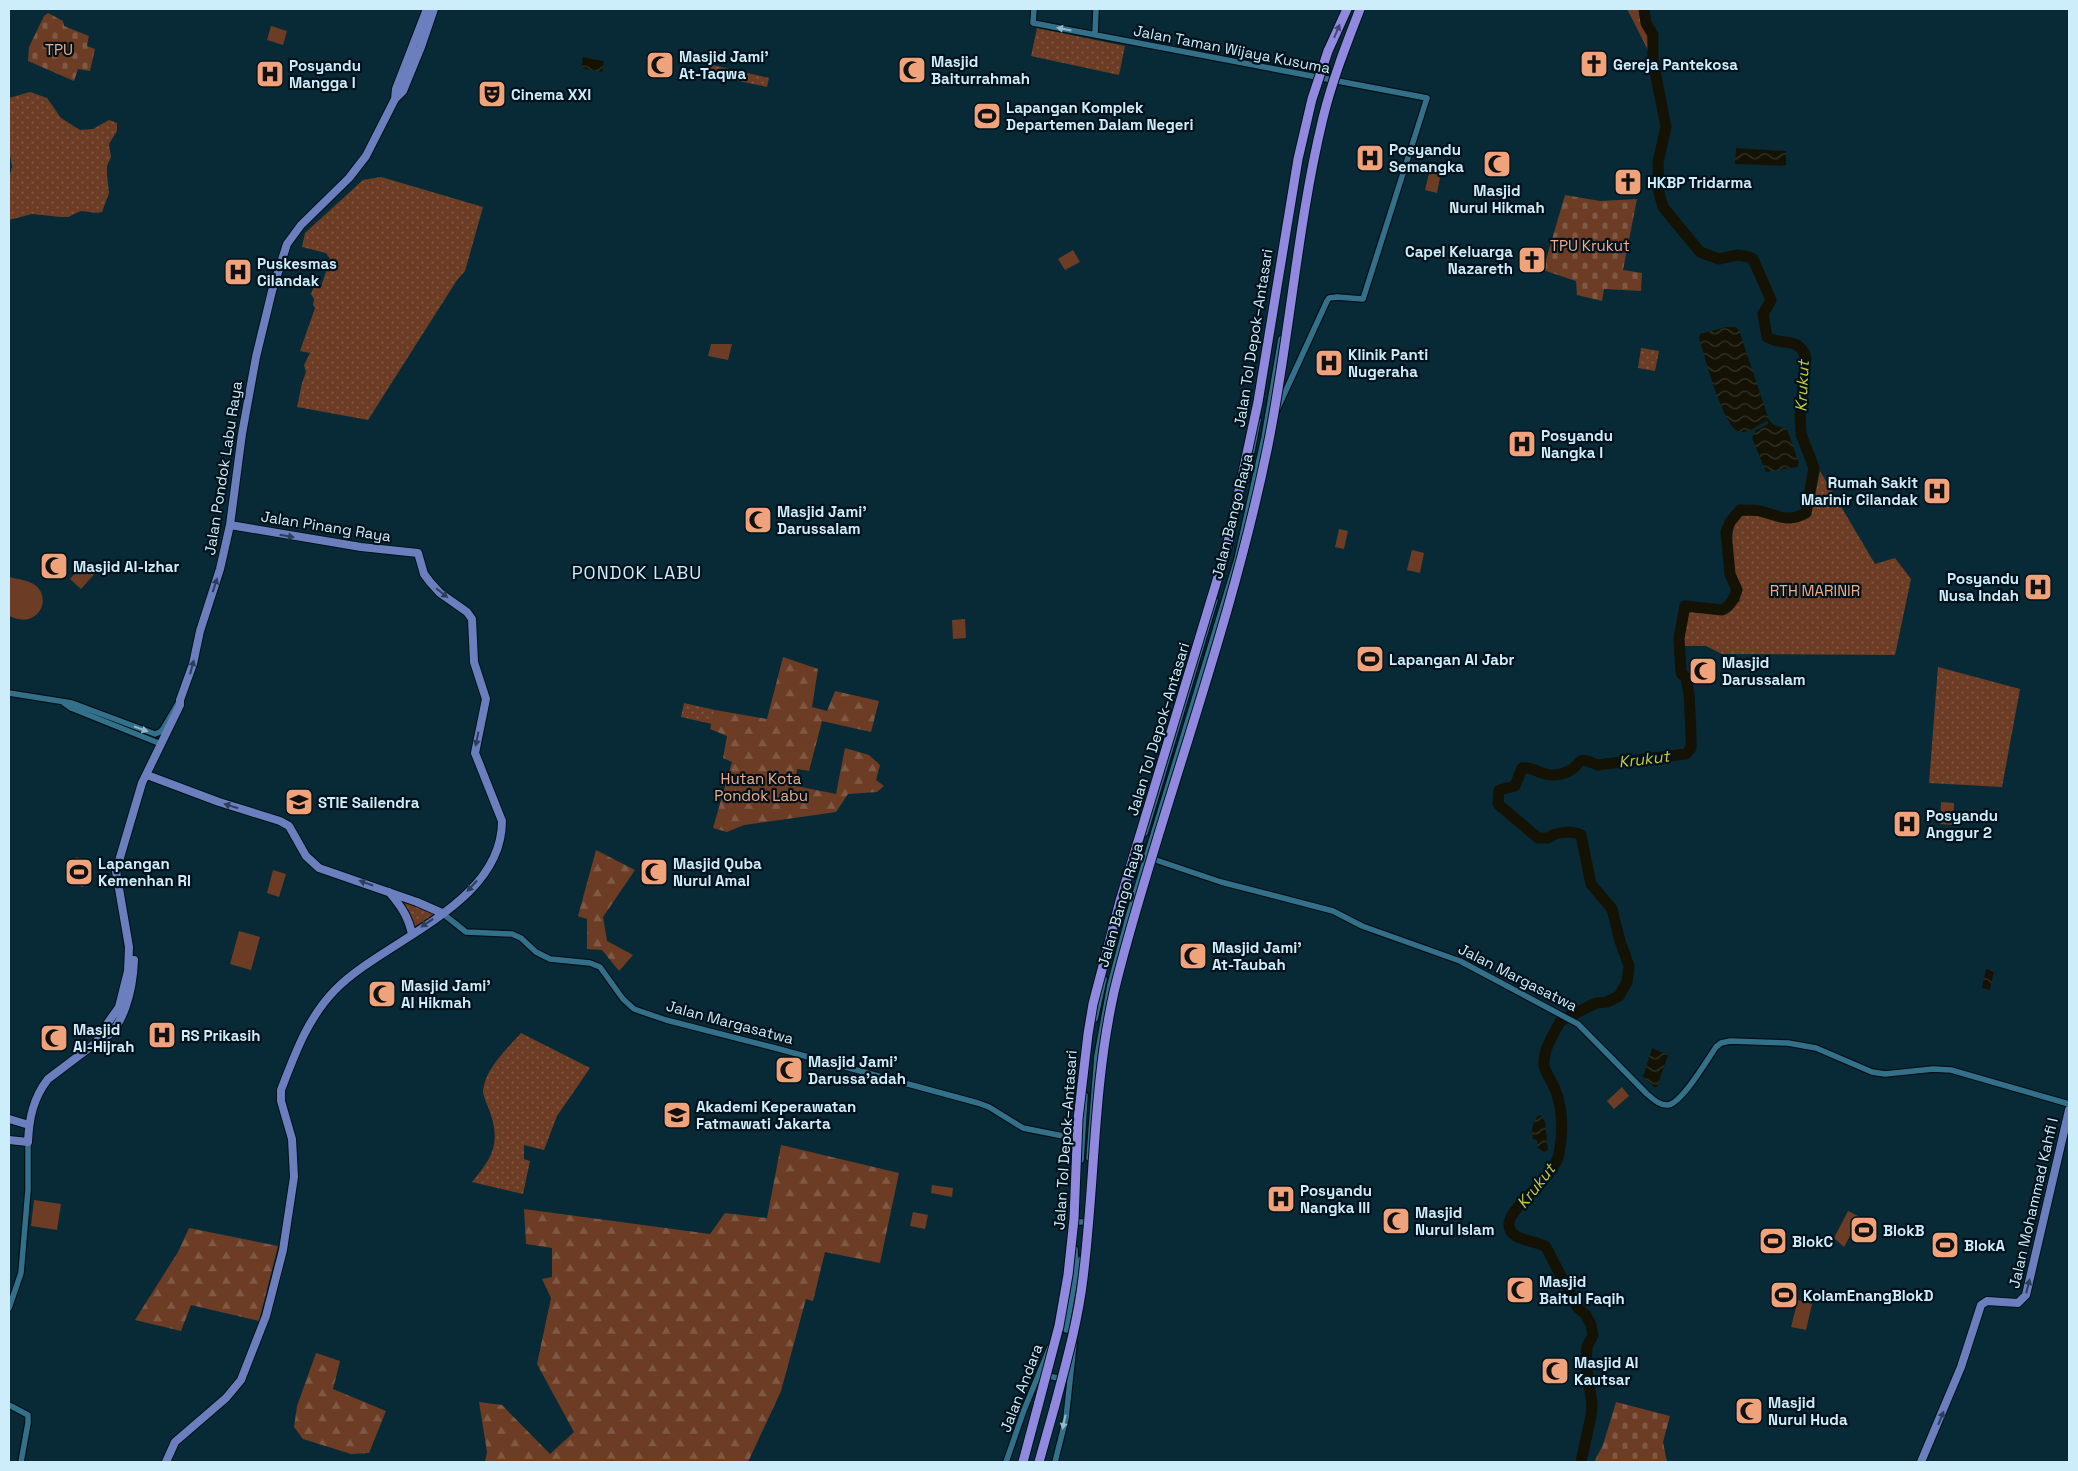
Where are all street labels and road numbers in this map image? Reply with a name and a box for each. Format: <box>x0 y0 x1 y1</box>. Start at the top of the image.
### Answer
street label: Jalan Taman Wijaya Kusuma <box>1132 21 1332 77</box>
street label: Jalan Tol Depok–Antasari <box>1230 248 1276 428</box>
street label: Jalan Pondok Labu Raya <box>200 379 246 556</box>
street label: Jalan Bango Raya <box>1207 451 1257 581</box>
street label: Jalan Pinang Raya <box>260 506 393 546</box>
street label: Jalan Tol Depok–Antasari <box>1123 640 1193 818</box>
street label: Jalan Bango Raya <box>1093 840 1147 969</box>
street label: Jalan Margasatwa <box>1455 939 1581 1015</box>
street label: Jalan Margasatwa <box>664 996 796 1048</box>
street label: Jalan Tol Depok–Antasari <box>1049 1049 1081 1231</box>
street label: Jalan Mohammad Kahfi I <box>2004 1116 2062 1290</box>
street label: Jalan Andara <box>995 1341 1047 1435</box>

